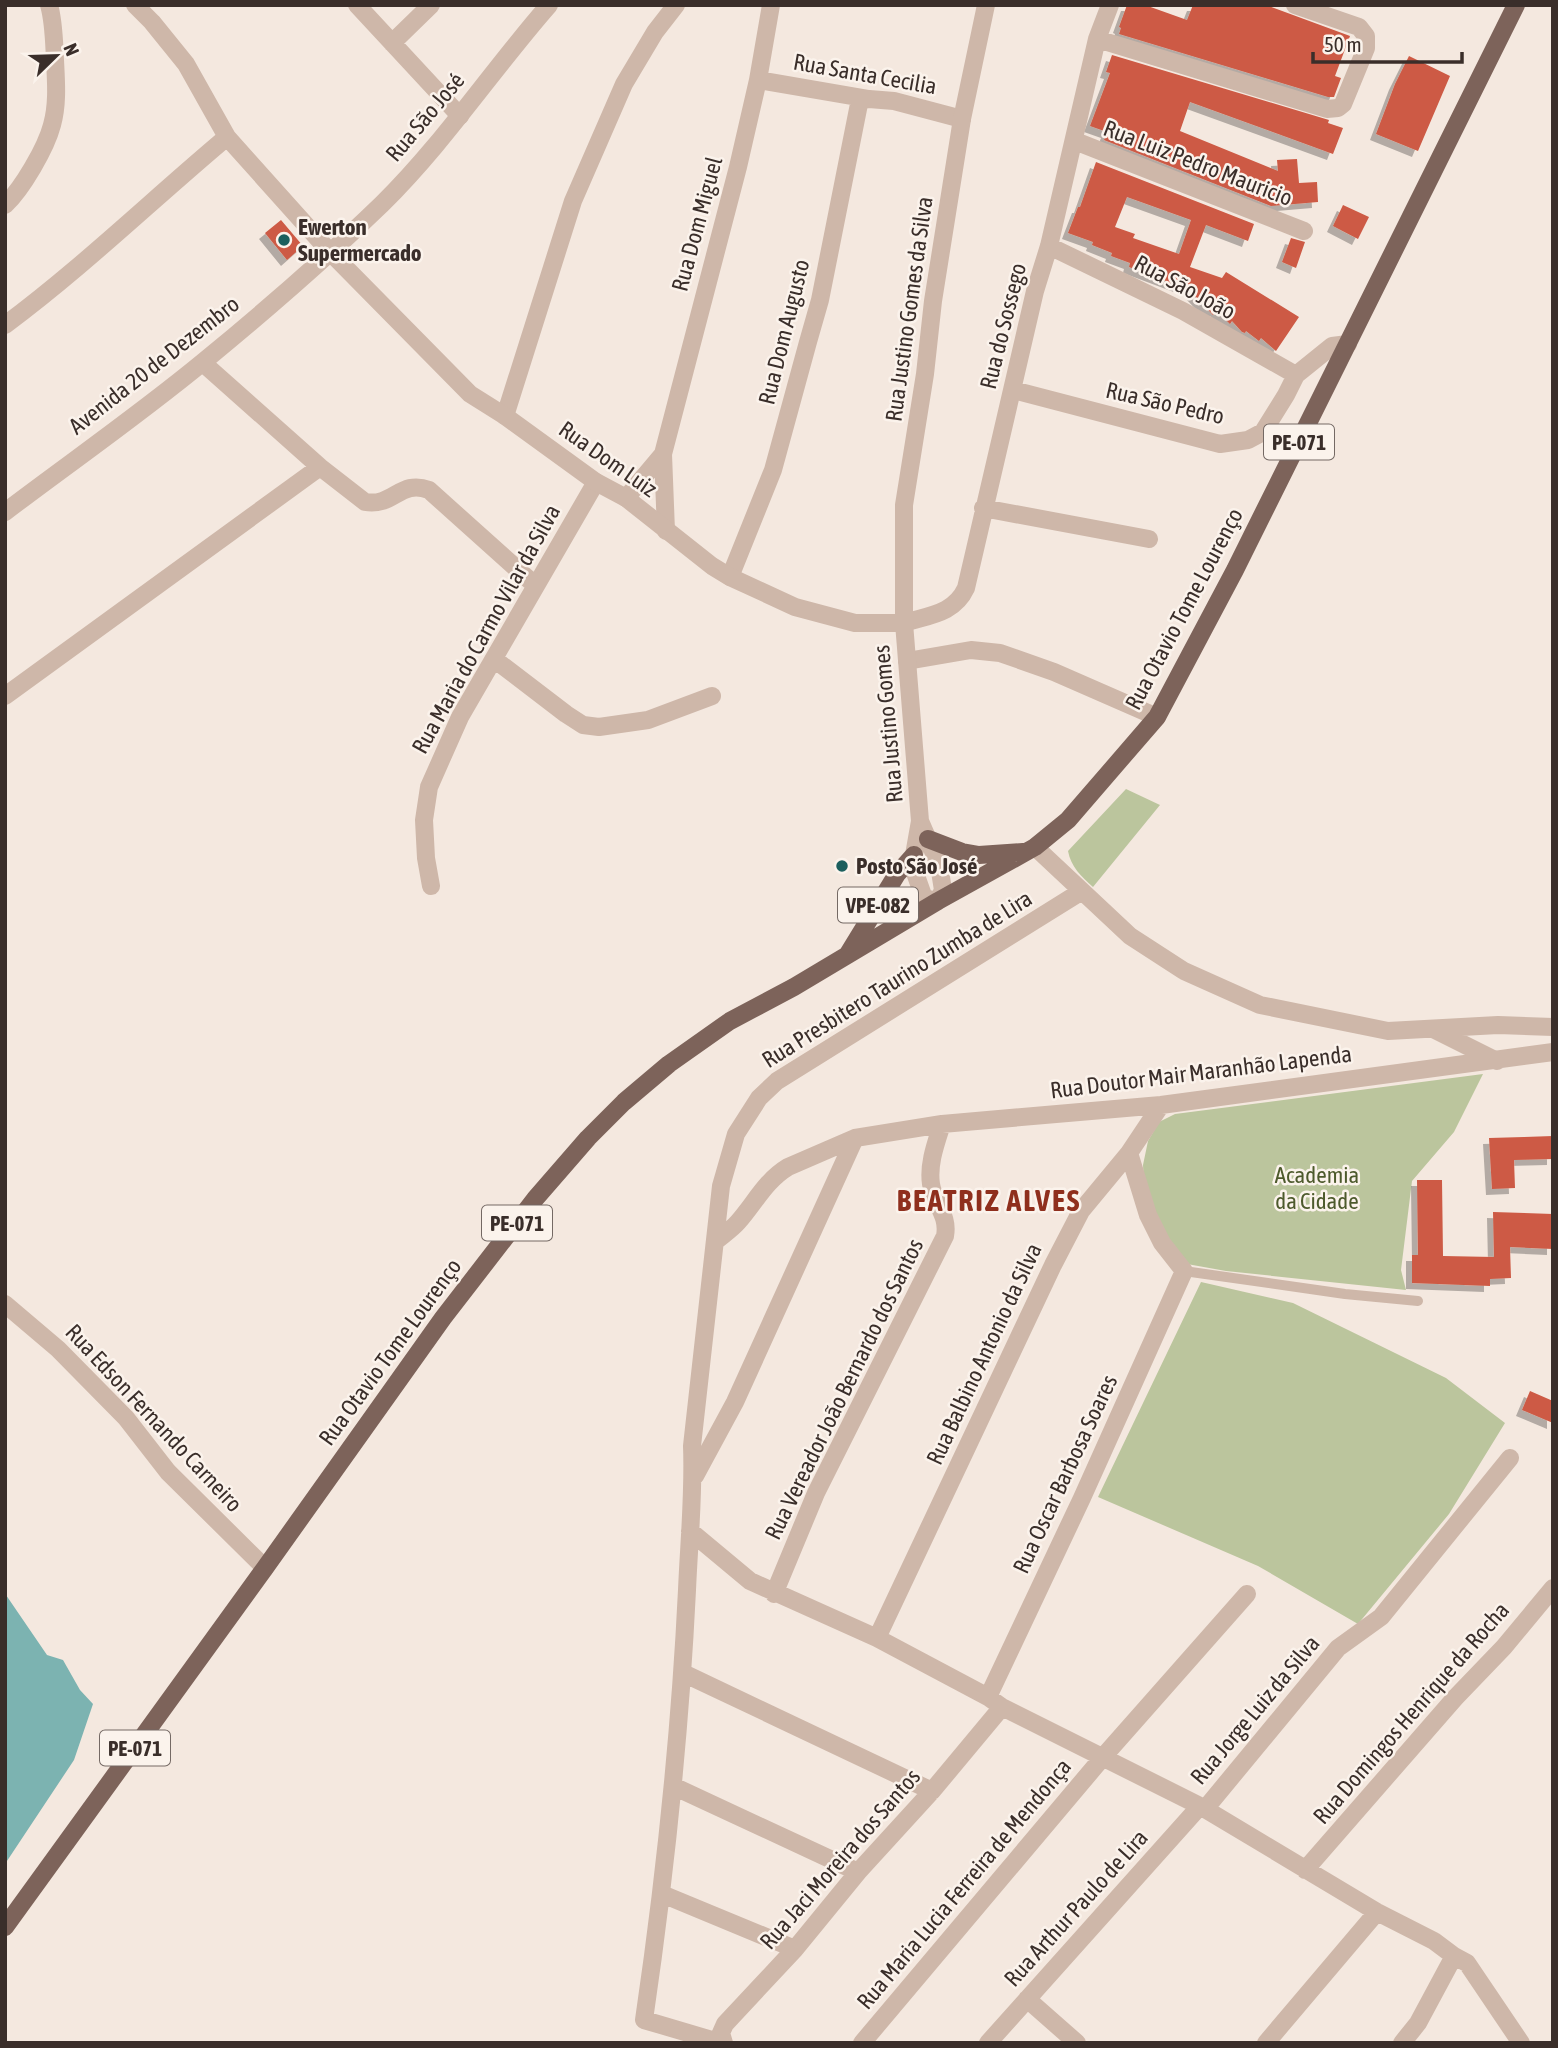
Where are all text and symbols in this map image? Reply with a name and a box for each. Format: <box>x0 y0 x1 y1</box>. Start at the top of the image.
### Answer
north arrow <box>21 21 91 91</box>
scale bar <box>1313 21 1462 65</box>
text: 50 m <box>1324 32 1362 56</box>
text: N <box>59 40 84 59</box>
street label: Rua Santa Cecilia <box>791 49 939 99</box>
street label: Rua São José <box>380 67 470 167</box>
street label: Rua Luiz Pedro Mauricio <box>1100 115 1296 211</box>
street label: Rua Dom Miguel <box>667 154 727 294</box>
street label: Rua Justino Gomes da Silva <box>880 195 938 423</box>
place label: Ewerton Supermercado <box>298 214 422 266</box>
marker: Ewerton Supermercado <box>276 232 292 248</box>
street label: Rua São João <box>1130 250 1240 324</box>
street label: Rua Dom Augusto <box>753 257 815 407</box>
street label: Rua do Sossego <box>975 260 1031 392</box>
street label: Avenida 20 de Dezembro <box>64 291 244 439</box>
street label: Rua São Pedro <box>1103 377 1227 429</box>
street label: Rua Dom Luiz <box>554 416 662 502</box>
road number: PE-071 <box>1264 424 1334 460</box>
street label: Rua Maria do Carmo Vilar da Silva <box>407 500 565 758</box>
street label: Rua Otavio Tome Lourenço <box>1120 504 1248 714</box>
street label: Rua Justino Gomes <box>868 644 908 804</box>
place label: Posto São José <box>856 853 977 879</box>
marker: Posto São José <box>834 858 850 874</box>
street label: Rua Presbitero Taurino Zumba de Lira <box>757 885 1037 1073</box>
road number: VPE-082 <box>838 888 918 922</box>
street label: Rua Doutor Mair Maranhão Lapenda <box>1049 1041 1353 1103</box>
park label: Academia da Cidade <box>1275 1162 1359 1214</box>
district label: BEATRIZ ALVES <box>897 1183 1081 1217</box>
road number: PE-071 <box>482 1206 552 1240</box>
street label: Rua Vereador João Bernardo dos Santos <box>760 1234 928 1544</box>
street label: Rua Balbino Antonio da Silva <box>921 1239 1047 1469</box>
street label: Rua Otavio Tome Lourenço <box>314 1254 466 1450</box>
street label: Rua Edson Fernando Carneiro <box>60 1319 248 1517</box>
street label: Rua Oscar Barbosa Soares <box>1008 1371 1122 1577</box>
street label: Rua Domingos Henrique da Rocha <box>1308 1597 1514 1829</box>
street label: Rua Jorge Luiz da Silva <box>1185 1630 1325 1790</box>
road number: PE-071 <box>100 1730 170 1766</box>
street label: Rua Maria Lucia Ferreira de Mendonça <box>852 1754 1076 2014</box>
street label: Rua Jaci Moreira dos Santos <box>755 1764 925 1954</box>
street label: Rua Arthur Paulo de Lira <box>999 1825 1153 1991</box>

